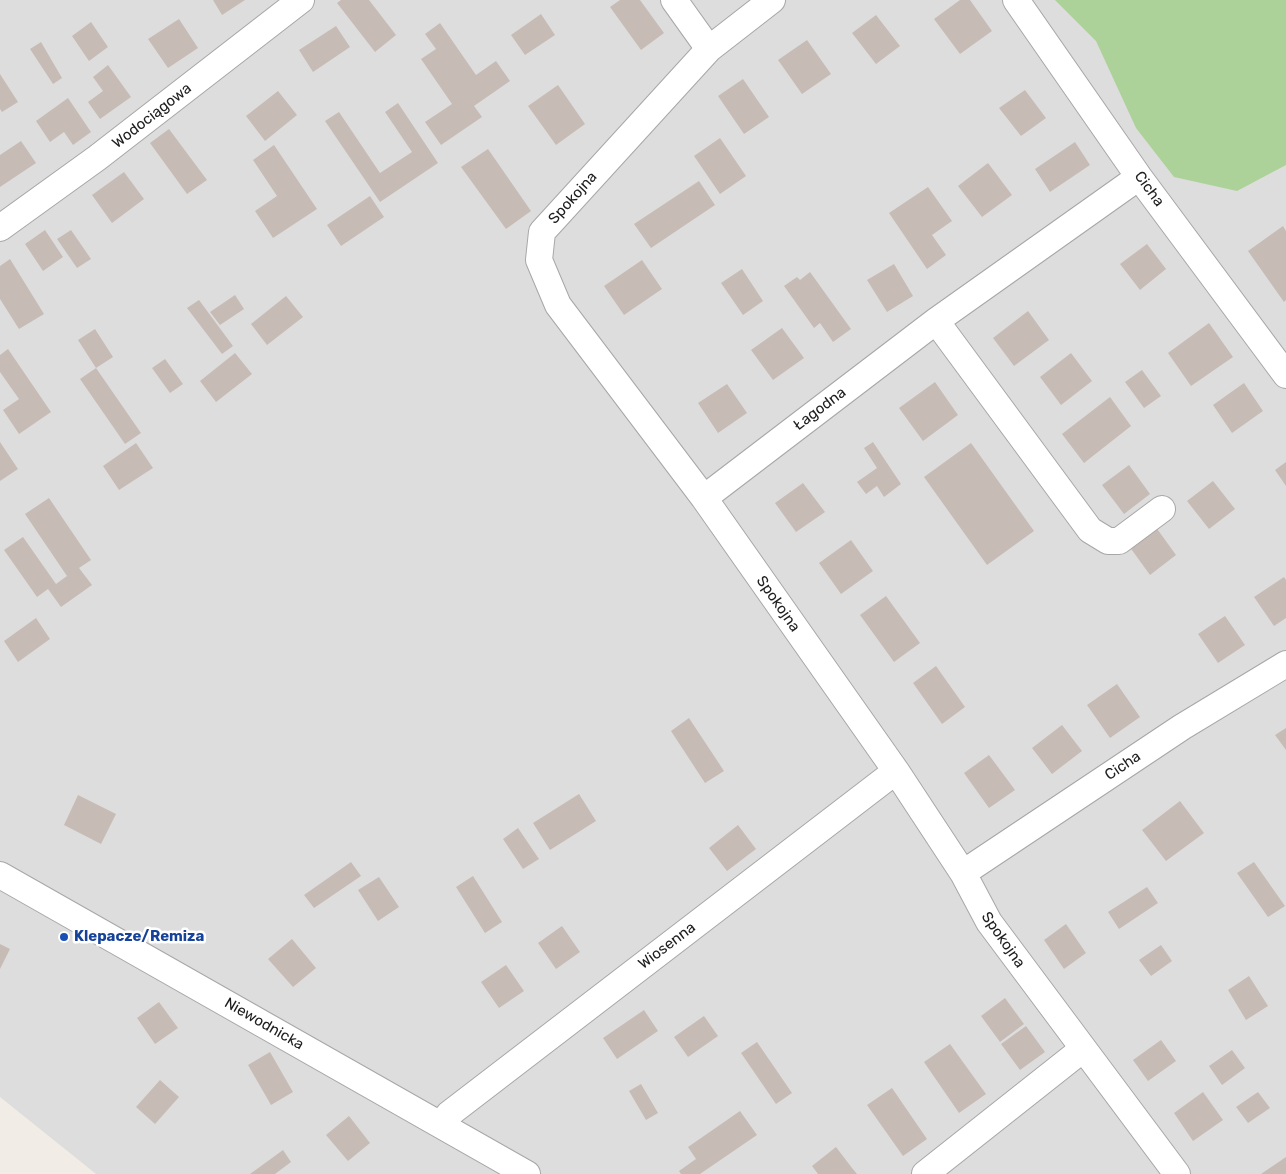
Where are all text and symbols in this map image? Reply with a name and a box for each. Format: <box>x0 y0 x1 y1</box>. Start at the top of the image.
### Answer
street label: Wodociągowa <box>109 80 195 152</box>
street label: Spokojna <box>545 168 601 228</box>
street label: Cicha <box>1130 168 1168 210</box>
street label: Łagodna <box>790 384 850 434</box>
street label: Spokojna <box>752 573 804 635</box>
street label: Cicha <box>1102 748 1144 784</box>
street label: Spokojna <box>977 909 1029 971</box>
street label: Wiosenna <box>635 919 699 973</box>
place label: Klepacze/Remiza <box>74 928 204 946</box>
marker: Klepacze/Remiza <box>58 931 70 943</box>
street label: Niewodnicka <box>221 994 307 1054</box>

